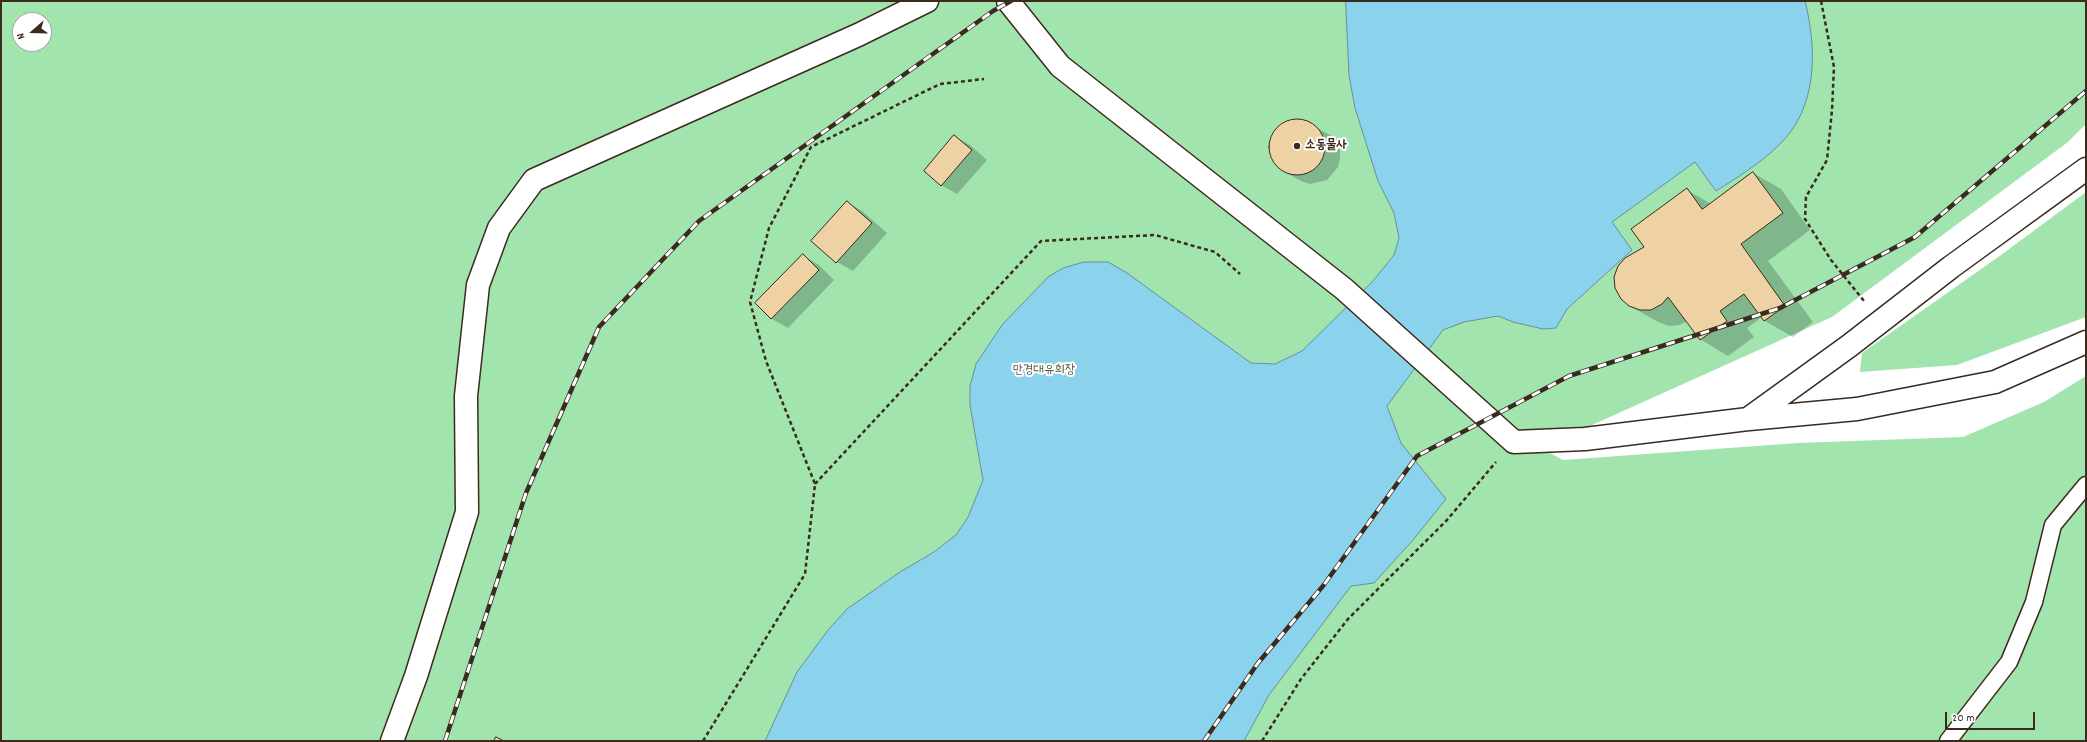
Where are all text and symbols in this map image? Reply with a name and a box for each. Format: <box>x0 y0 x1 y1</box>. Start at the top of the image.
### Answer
north arrow <box>12 12 52 52</box>
text: N <box>13 30 30 41</box>
place label: 소동물사 <box>1305 138 1347 154</box>
marker: 소동물사 <box>1292 141 1302 151</box>
park label: 만경대유희장 <box>1013 363 1075 379</box>
scale bar <box>1947 704 2037 730</box>
text: 20 m <box>1952 710 1975 727</box>

